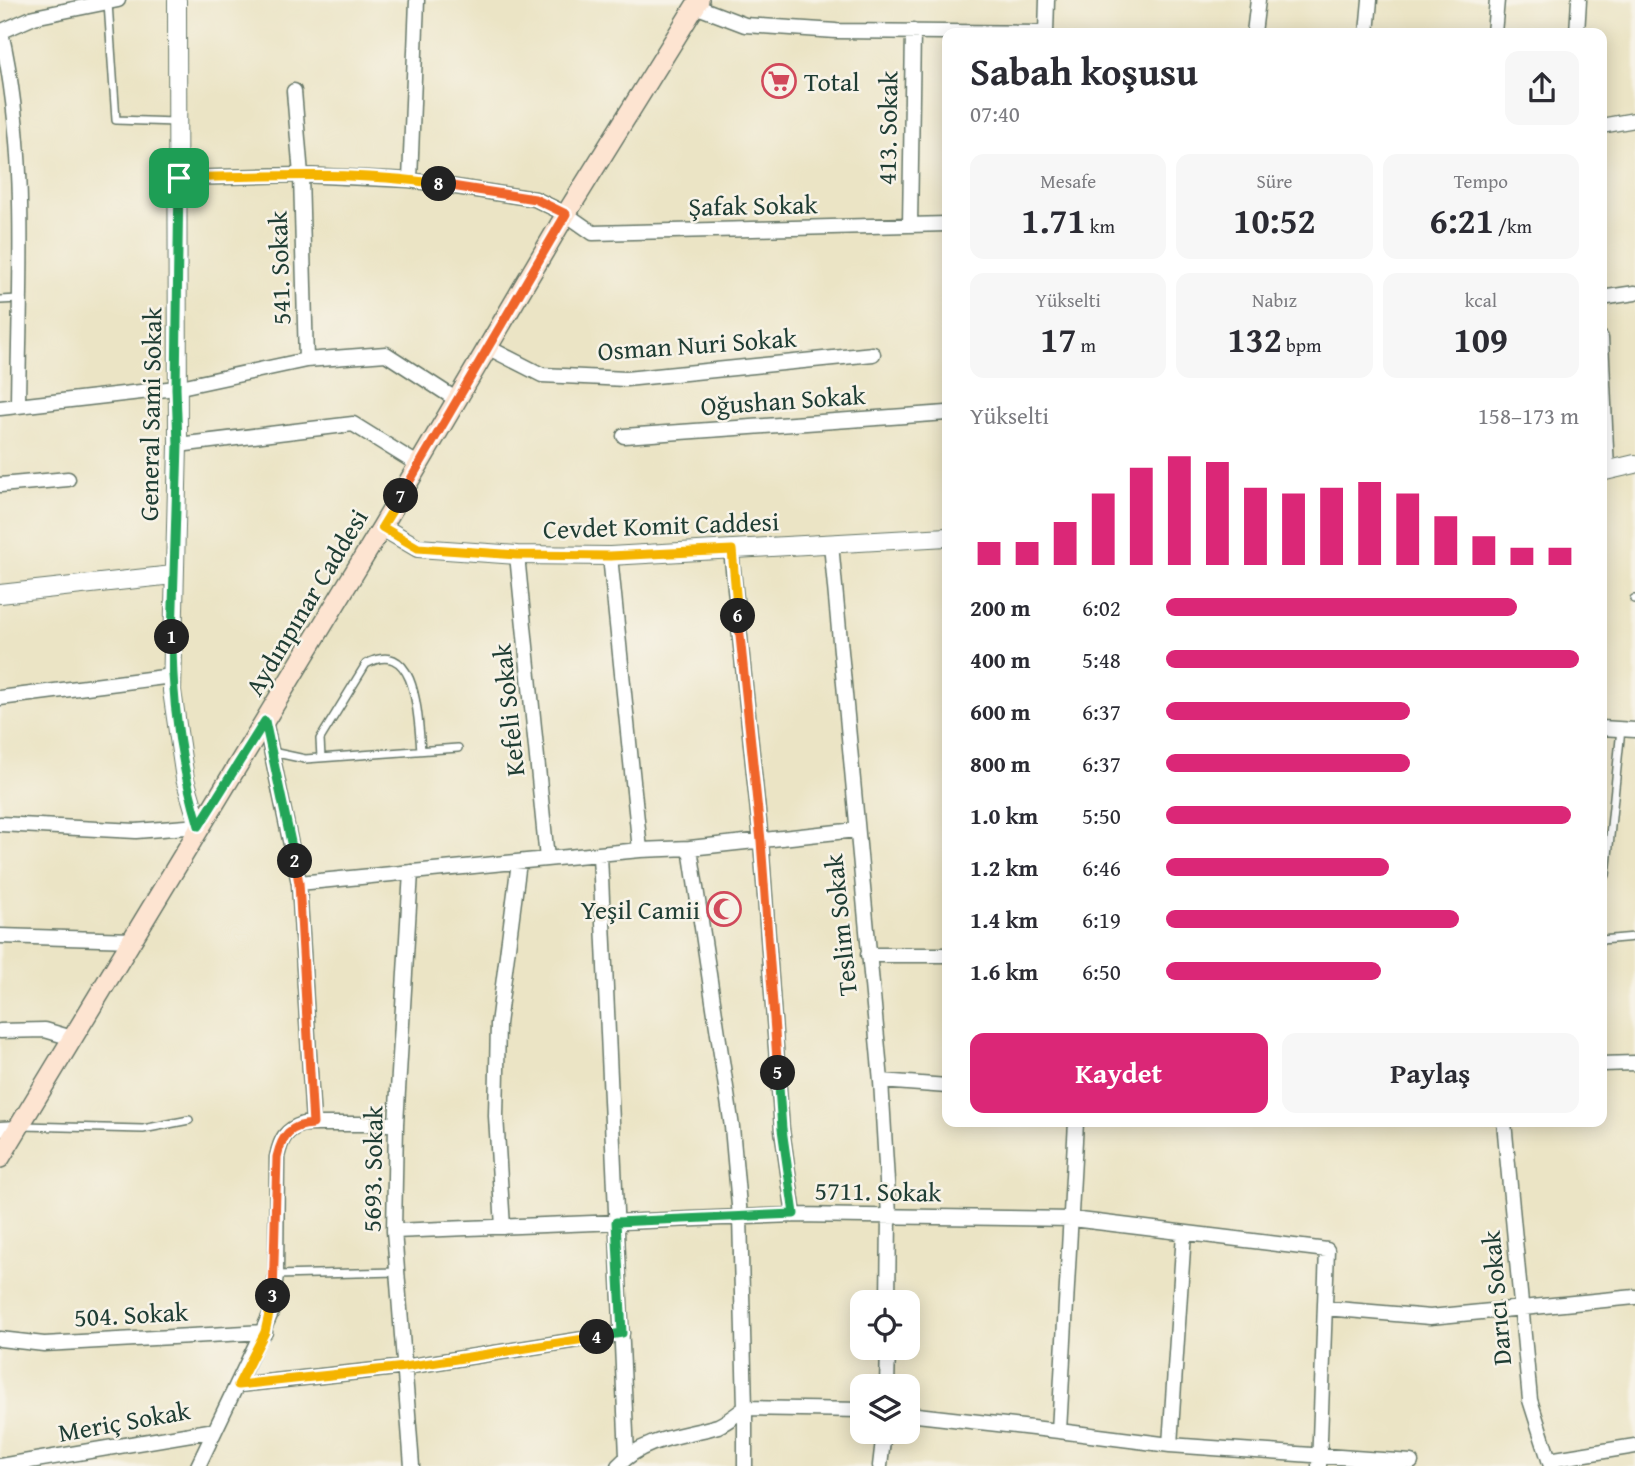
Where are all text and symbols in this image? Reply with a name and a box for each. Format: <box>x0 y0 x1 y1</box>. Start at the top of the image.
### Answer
text: Sabah koşusu <box>970 43 1198 99</box>
button: share <box>1505 51 1579 125</box>
supermarket icon: Total <box>760 62 798 100</box>
place label: Total <box>804 62 860 101</box>
street label: 413. Sokak <box>867 70 908 185</box>
text: 07:40 <box>970 97 1020 130</box>
pin <box>149 148 209 208</box>
icon: arrive <box>160 159 198 197</box>
pin: 8 <box>422 166 457 202</box>
text: Mesafe <box>1040 167 1096 195</box>
text: Süre <box>1256 167 1293 195</box>
text: Tempo <box>1454 167 1508 195</box>
text: 8 <box>434 169 443 197</box>
street label: Şafak Sokak <box>688 184 819 226</box>
text: 1.71 <box>1021 195 1086 246</box>
text: 10:52 <box>1233 195 1316 246</box>
text: 6:21 <box>1430 195 1494 246</box>
street label: 541. Sokak <box>257 209 300 326</box>
text: km <box>1086 212 1115 240</box>
text: /km <box>1494 212 1532 240</box>
text: Yükselti <box>1036 286 1101 314</box>
text: Nabız <box>1252 286 1297 314</box>
text: kcal <box>1465 286 1497 314</box>
street label: General Sami Sokak <box>129 306 171 521</box>
text: 17 <box>1040 314 1076 365</box>
text: 132 <box>1227 314 1282 365</box>
text: 109 <box>1454 314 1508 365</box>
street label: Osman Nuri Sokak <box>596 318 799 370</box>
text: m <box>1076 331 1096 359</box>
text: bpm <box>1282 331 1322 359</box>
street label: Oğushan Sokak <box>699 375 867 425</box>
text: Yükselti <box>970 399 1049 432</box>
text: 158–173 m <box>1478 399 1579 432</box>
pin: 7 <box>384 478 418 514</box>
text: 7 <box>396 481 405 509</box>
street label: Aydınpınar Caddesi <box>235 501 377 703</box>
street label: Cevdet Komit Caddesi <box>542 501 780 549</box>
text: 200 m <box>970 591 1031 624</box>
text: 6:02 <box>1082 591 1121 624</box>
pin: 6 <box>720 598 756 634</box>
text: 6 <box>733 601 742 629</box>
pin: 1 <box>154 620 190 654</box>
text: 1 <box>167 622 176 650</box>
street label: Kefeli Sokak <box>482 641 534 778</box>
text: 400 m <box>970 643 1031 676</box>
text: 5:48 <box>1082 643 1121 676</box>
text: 600 m <box>970 695 1031 728</box>
text: 6:37 <box>1082 695 1121 728</box>
text: 800 m <box>970 747 1031 780</box>
text: 6:37 <box>1082 747 1121 780</box>
text: 1.0 km <box>970 799 1038 832</box>
text: 5:50 <box>1082 799 1121 832</box>
pin: 2 <box>278 844 312 878</box>
text: 2 <box>290 846 299 874</box>
street label: Teslim Sokak <box>813 851 867 998</box>
text: 1.2 km <box>970 851 1038 884</box>
text: 6:46 <box>1082 851 1121 884</box>
place label: Yeşil Camii <box>581 890 700 929</box>
mosque icon: Yeşil Camii <box>705 890 743 928</box>
text: 1.4 km <box>970 903 1038 936</box>
text: 6:19 <box>1082 903 1121 936</box>
text: 1.6 km <box>970 955 1038 988</box>
text: 6:50 <box>1082 955 1121 988</box>
button: Kaydet <box>970 1033 1268 1113</box>
button: Paylaş <box>1282 1033 1579 1113</box>
pin: 5 <box>760 1056 796 1090</box>
text: 5 <box>773 1058 782 1086</box>
street label: 5693. Sokak <box>351 1104 393 1233</box>
street label: 5711. Sokak <box>814 1170 943 1212</box>
street label: Darıcı Sokak <box>1471 1228 1521 1367</box>
pin: 3 <box>256 1278 290 1314</box>
text: 3 <box>268 1281 277 1309</box>
map controls <box>850 1290 920 1444</box>
button: locate <box>850 1290 920 1360</box>
street label: 504. Sokak <box>73 1291 190 1336</box>
pin: 4 <box>580 1320 614 1354</box>
text: 4 <box>592 1322 601 1350</box>
button: layers <box>850 1374 920 1444</box>
street label: Meriç Sokak <box>55 1390 194 1452</box>

